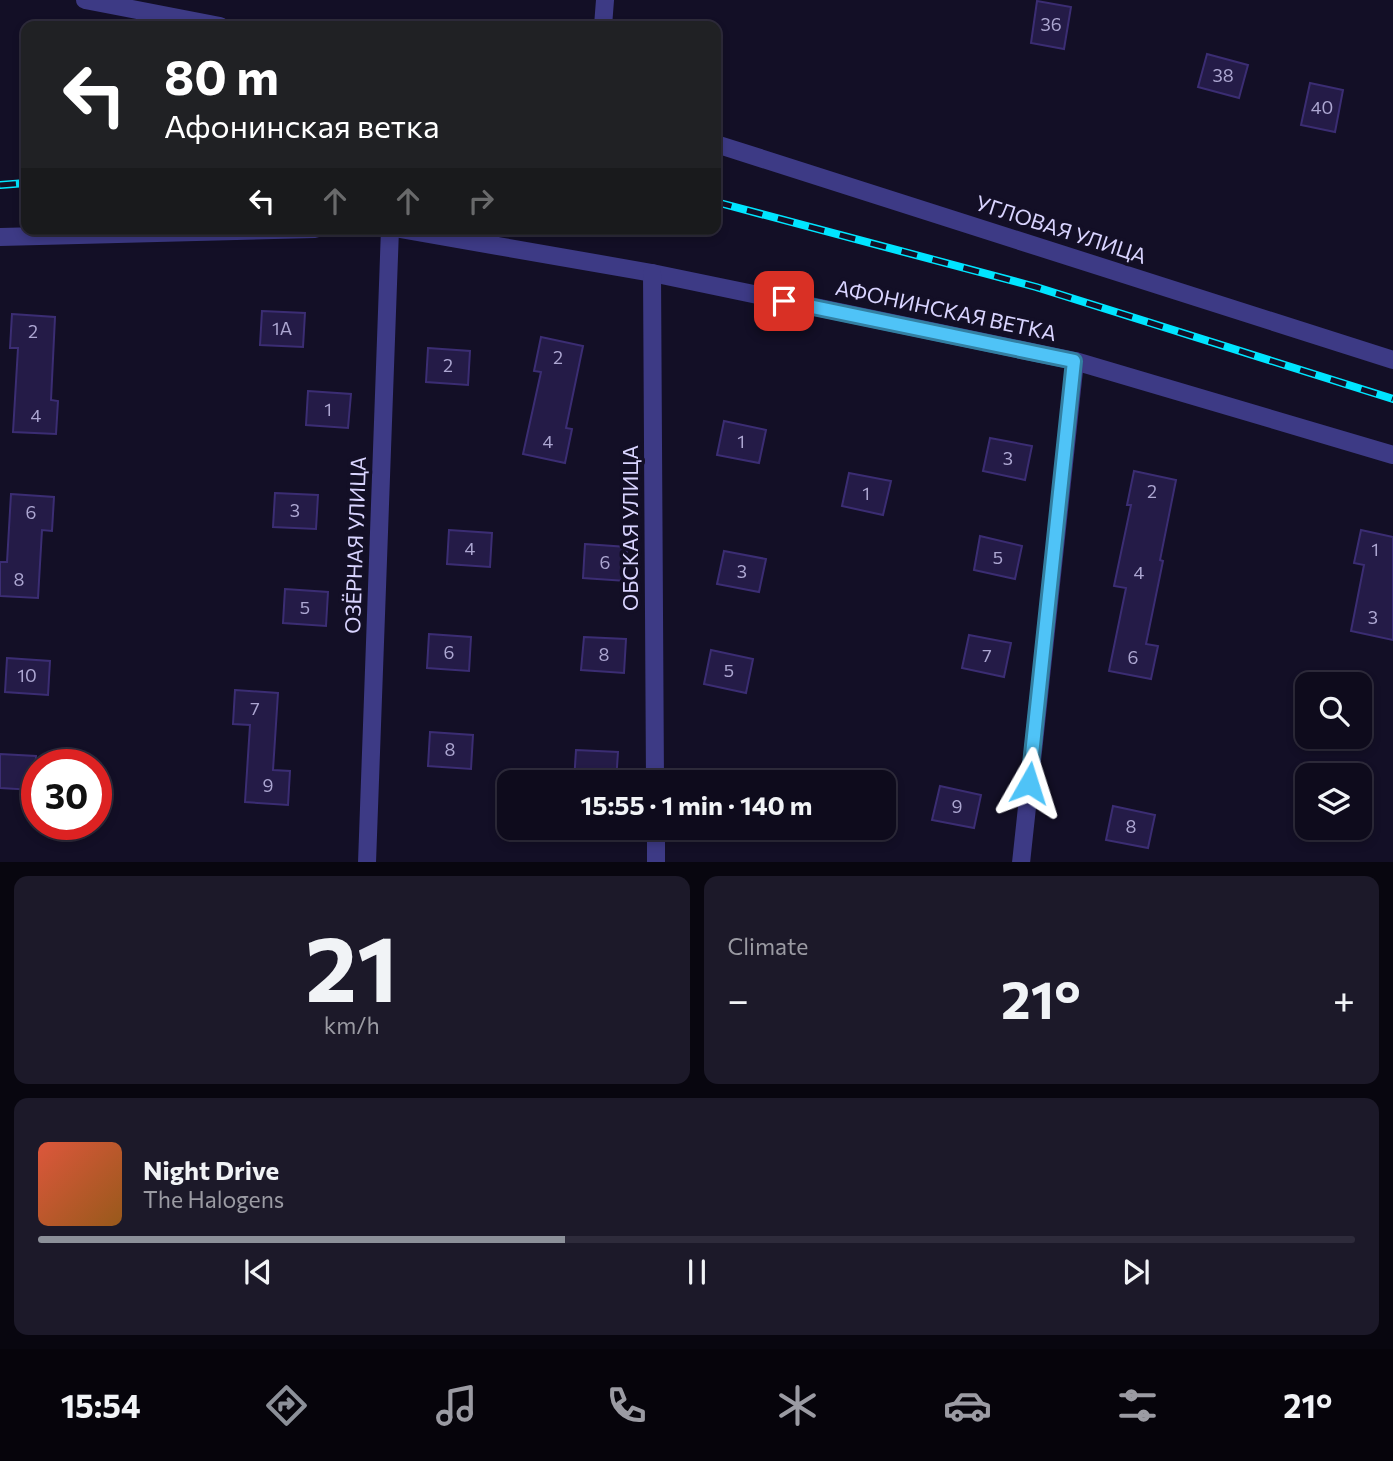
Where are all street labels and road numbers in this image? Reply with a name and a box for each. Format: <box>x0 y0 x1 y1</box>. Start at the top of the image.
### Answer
street label: УГЛОВАЯ УЛИЦА <box>973 189 1150 268</box>
street label: АФОНИНСКАЯ ВЕТКА <box>834 274 1059 345</box>
street label: ОБСКАЯ УЛИЦА <box>617 445 642 611</box>
street label: ОЗЁРНАЯ УЛИЦА <box>339 456 370 634</box>

